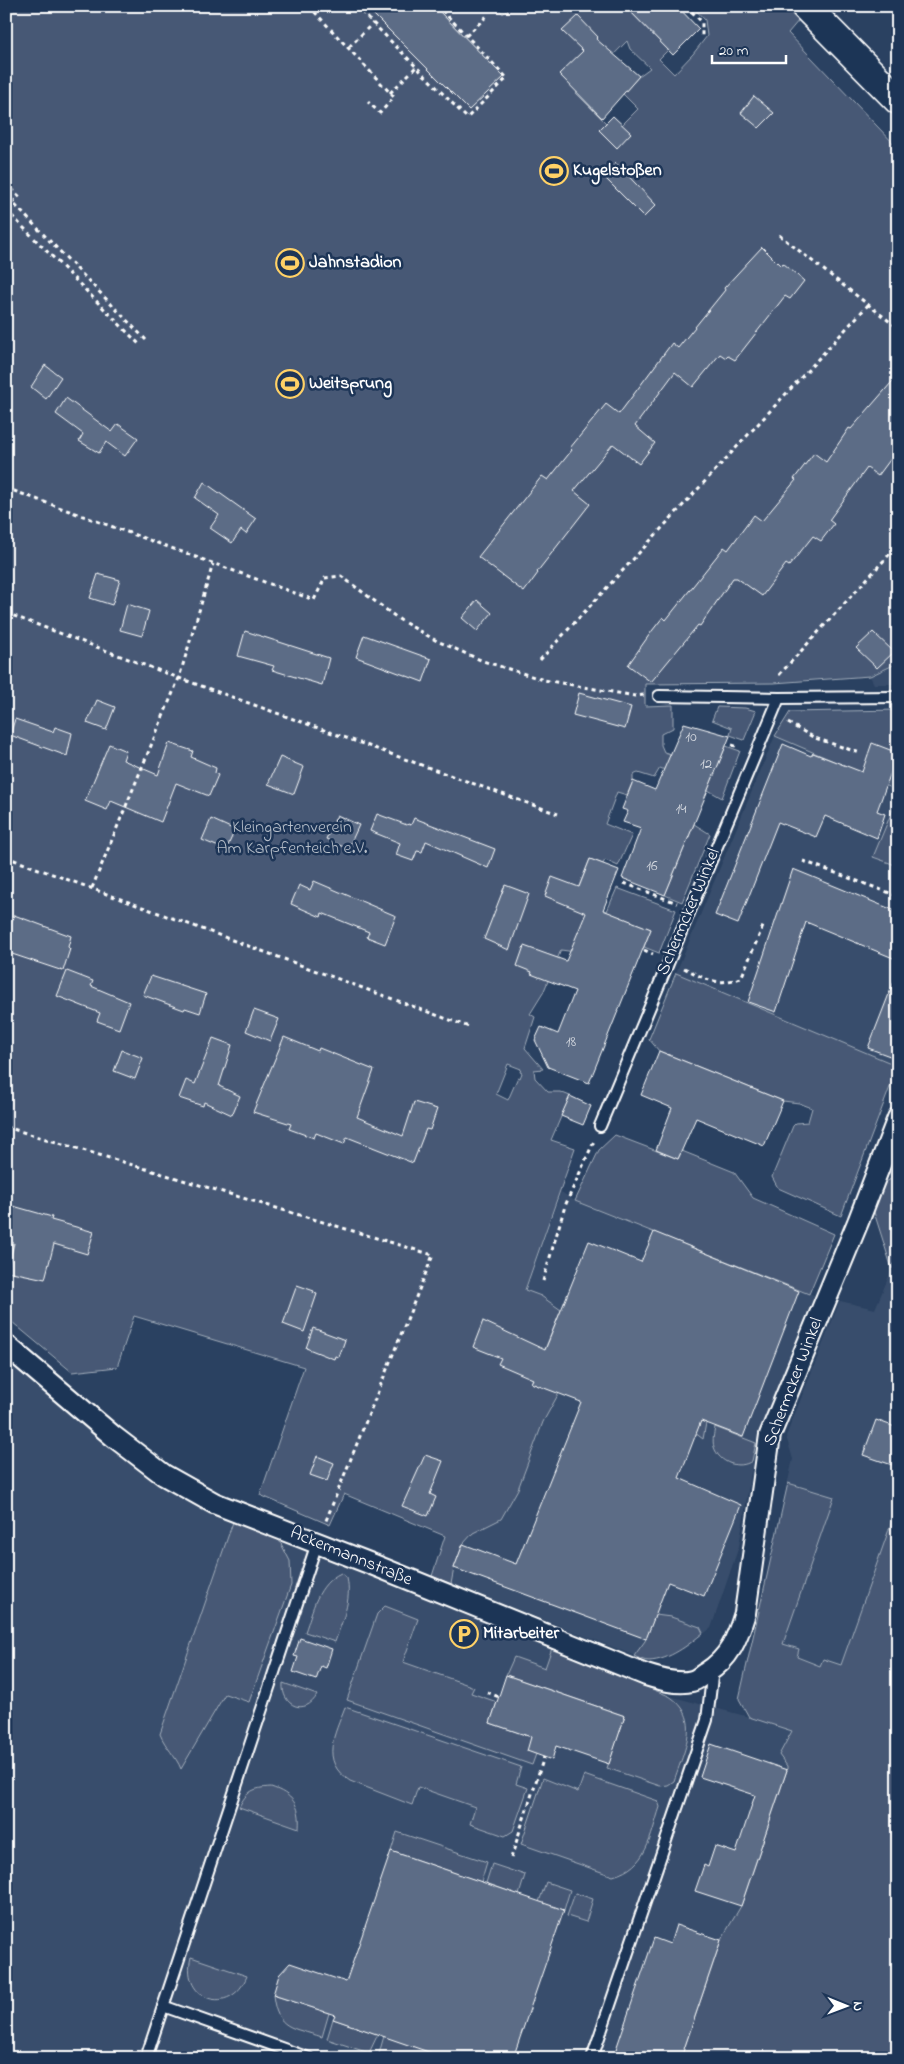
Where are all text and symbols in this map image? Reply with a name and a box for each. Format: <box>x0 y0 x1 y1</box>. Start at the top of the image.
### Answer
scale bar <box>712 32 785 64</box>
text: 20 m <box>719 40 749 62</box>
sports icon: Kugelstoßen <box>539 156 569 186</box>
place label: Kugelstoßen <box>573 158 662 185</box>
sports icon: Jahnstadion <box>275 248 305 278</box>
place label: Jahnstadion <box>309 250 402 276</box>
sports icon: Weitsprung <box>275 369 305 399</box>
place label: Weitsprung <box>309 371 392 398</box>
house number: 10 <box>685 726 697 748</box>
house number: 12 <box>700 753 713 775</box>
house number: 14 <box>676 798 686 820</box>
park label: Kleingartenverein Am Karpfenteich e.V. <box>217 815 368 862</box>
street label: Schermcker Winkel <box>651 844 727 980</box>
house number: 16 <box>646 855 658 877</box>
house number: 18 <box>566 1031 577 1053</box>
street label: Schermcker Winkel <box>758 1314 830 1450</box>
street label: Ackermannstraße <box>286 1521 417 1594</box>
parking icon: Mitarbeiter <box>449 1619 479 1649</box>
place label: Mitarbeiter <box>483 1621 559 1647</box>
north arrow <box>822 1982 872 2032</box>
text: N <box>847 2001 868 2011</box>

